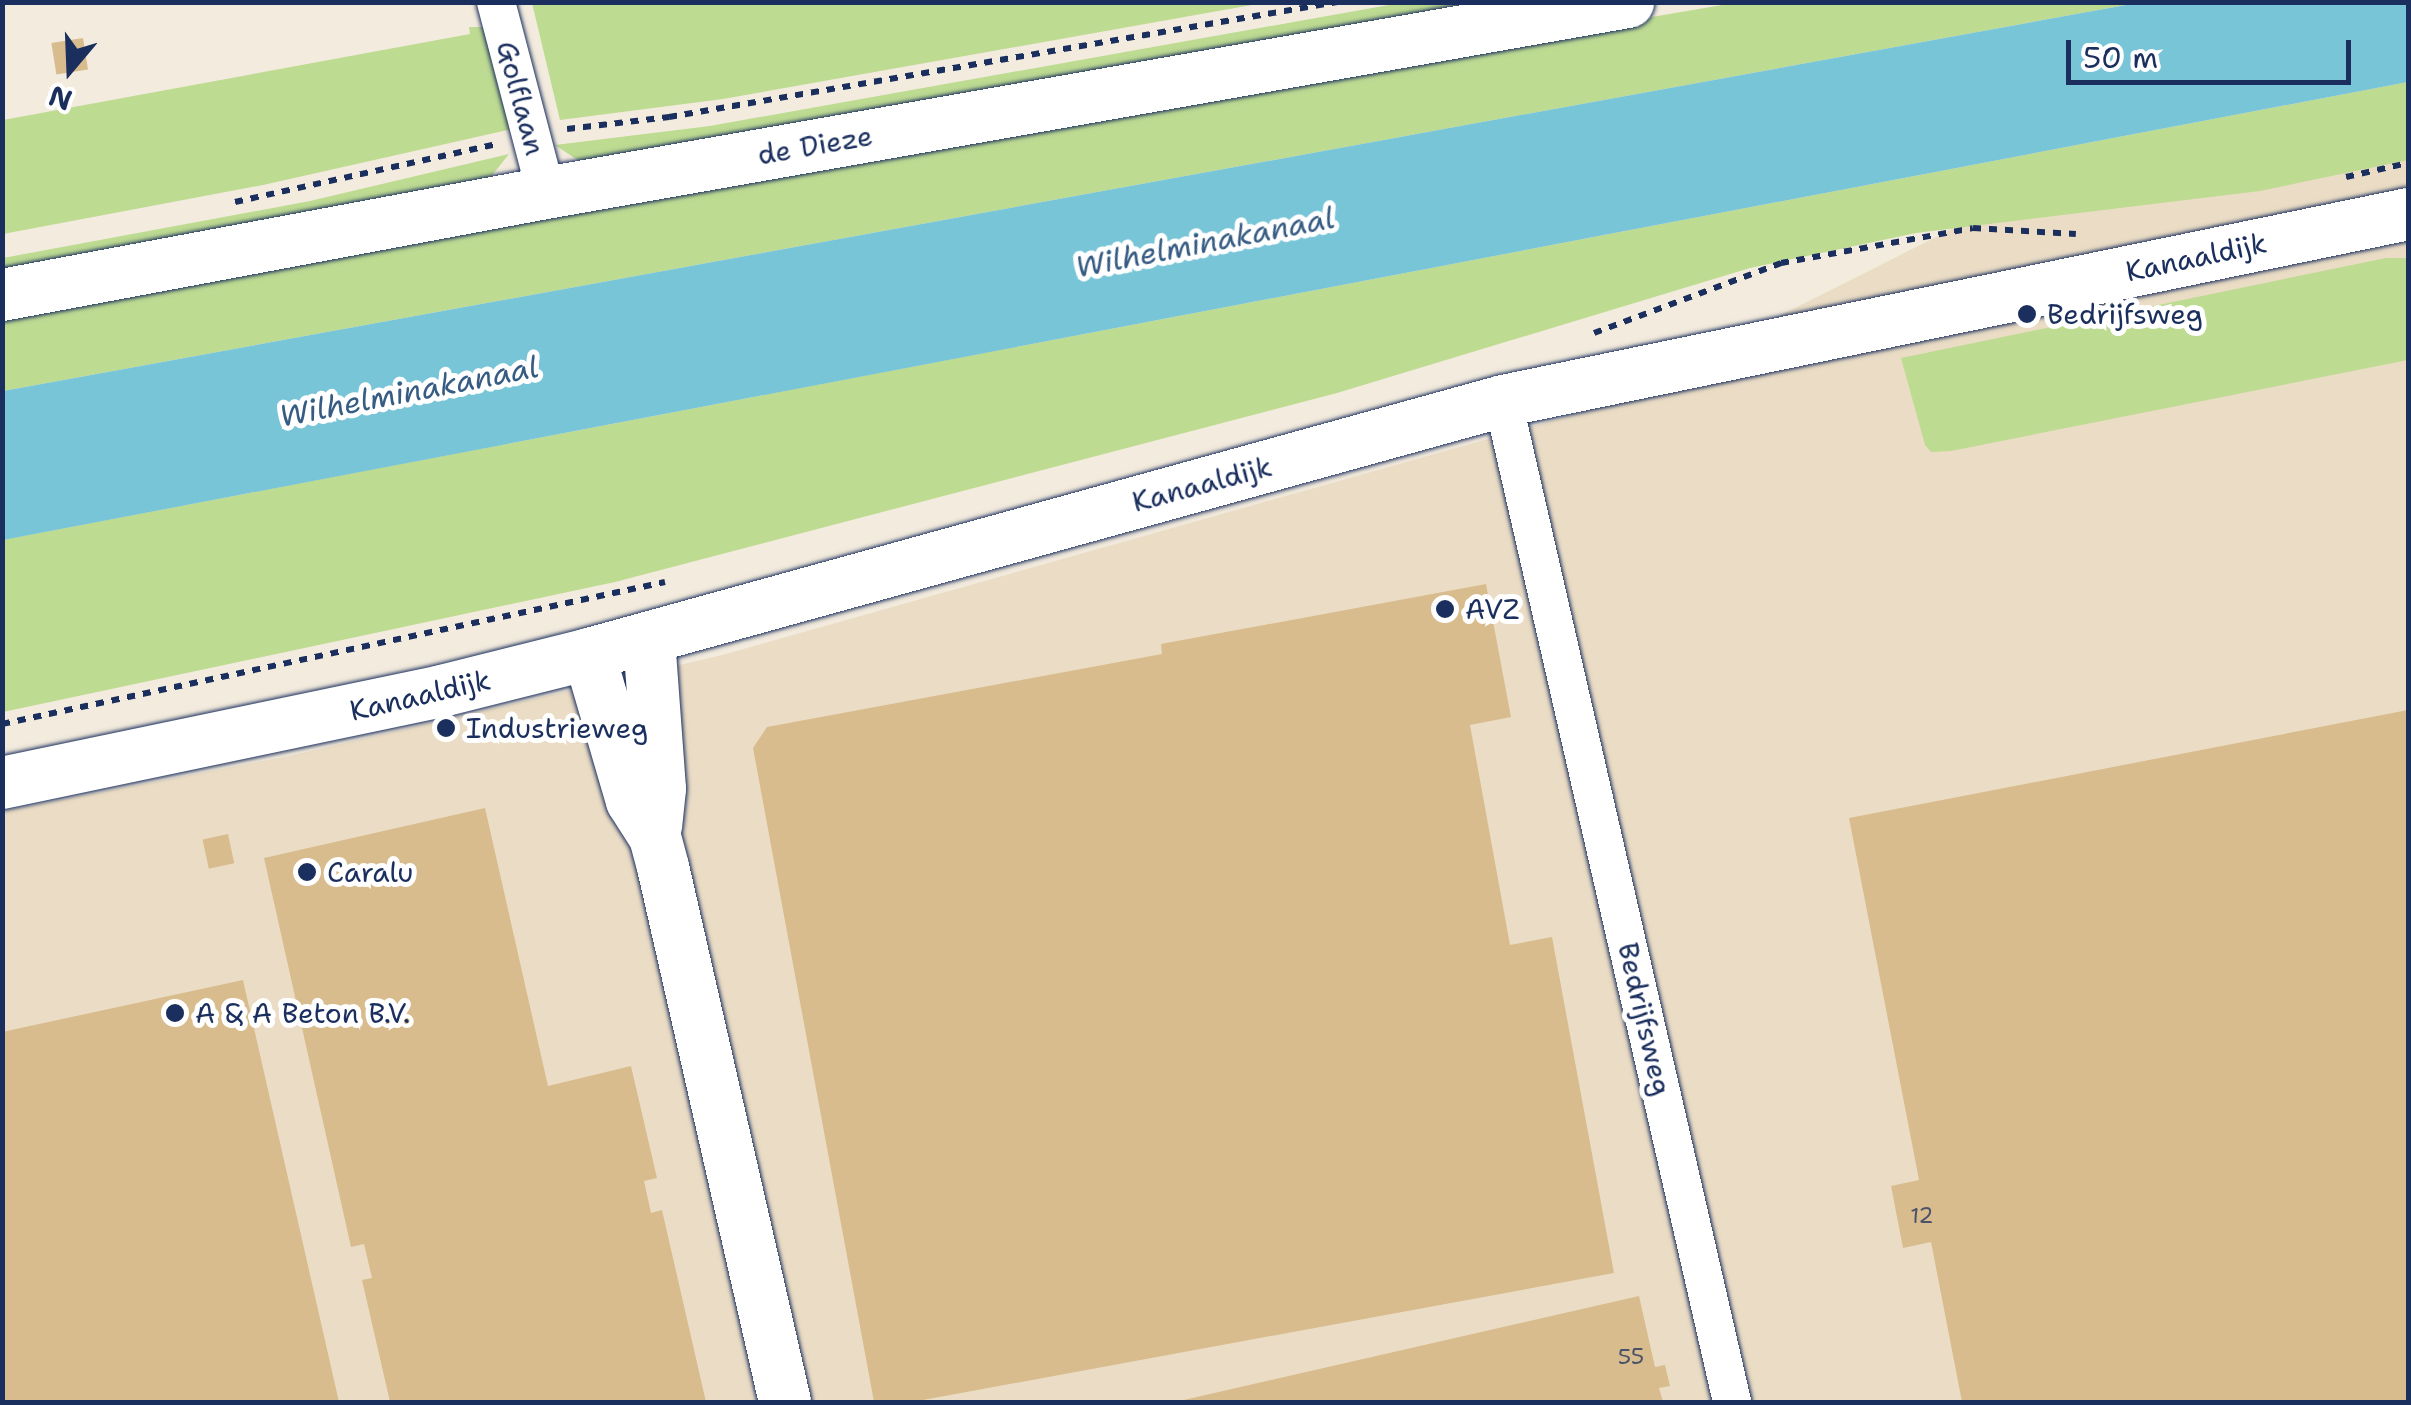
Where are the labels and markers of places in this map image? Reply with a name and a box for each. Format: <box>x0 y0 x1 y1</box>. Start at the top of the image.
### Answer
place label: Bedrijfsweg <box>2047 297 2203 331</box>
marker: Bedrijfsweg <box>2016 303 2038 325</box>
place label: AVZ <box>1465 592 1520 626</box>
marker: AVZ <box>1434 598 1456 620</box>
place label: Industrieweg <box>466 711 648 745</box>
marker: Industrieweg <box>435 717 457 739</box>
place label: Caralu <box>327 855 414 889</box>
marker: Caralu <box>296 861 318 883</box>
place label: A & A Beton B.V. <box>195 996 410 1030</box>
marker: A & A Beton B.V. <box>164 1002 186 1024</box>

